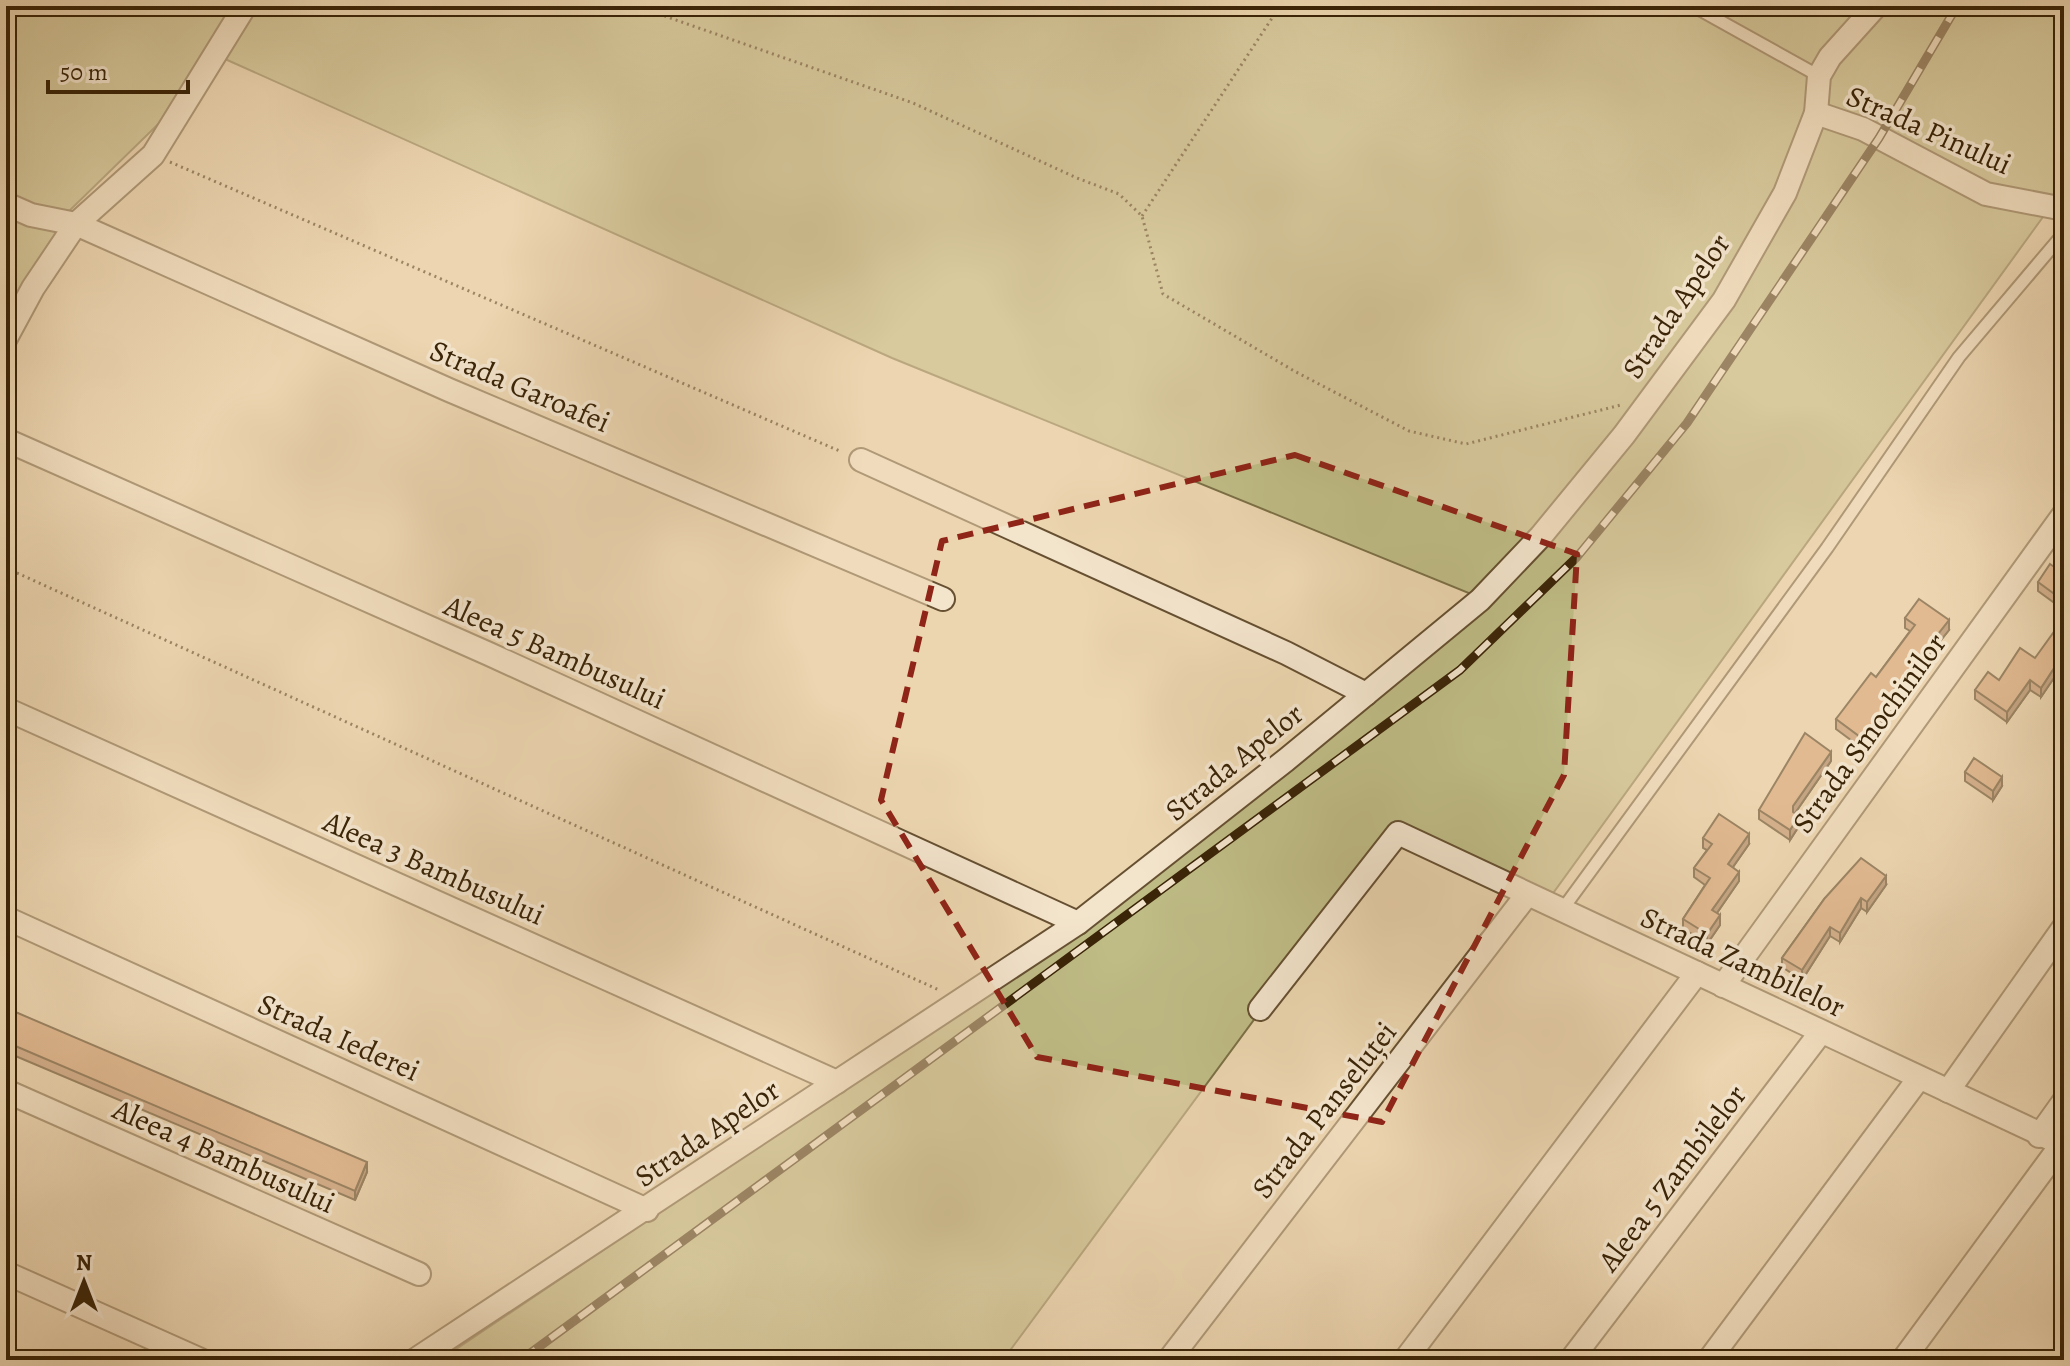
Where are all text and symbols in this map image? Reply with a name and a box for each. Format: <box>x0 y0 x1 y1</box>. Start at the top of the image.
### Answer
scale bar <box>48 44 188 94</box>
text: 50 m <box>60 56 108 88</box>
street label: Strada Pinului <box>1840 76 2018 184</box>
street label: Strada Apelor <box>1613 226 1739 386</box>
street label: Strada Garoafei <box>424 330 616 442</box>
street label: Aleea 5 Bambusului <box>437 585 672 719</box>
street label: Strada Smochinilor <box>1783 625 1955 841</box>
street label: Strada Apelor <box>1157 694 1311 830</box>
street label: Aleea 3 Bambusului <box>316 801 551 935</box>
street label: Strada Zambilelor <box>1634 897 1852 1027</box>
street label: Strada Iederei <box>252 983 426 1091</box>
street label: Strada Panseluței <box>1242 1013 1406 1207</box>
street label: Strada Apelor <box>627 1070 787 1196</box>
street label: Aleea 5 Zambilelor <box>1588 1076 1755 1280</box>
street label: Aleea 4 Bambusului <box>106 1089 341 1223</box>
north arrow <box>44 1242 124 1322</box>
text: N <box>76 1248 92 1278</box>

